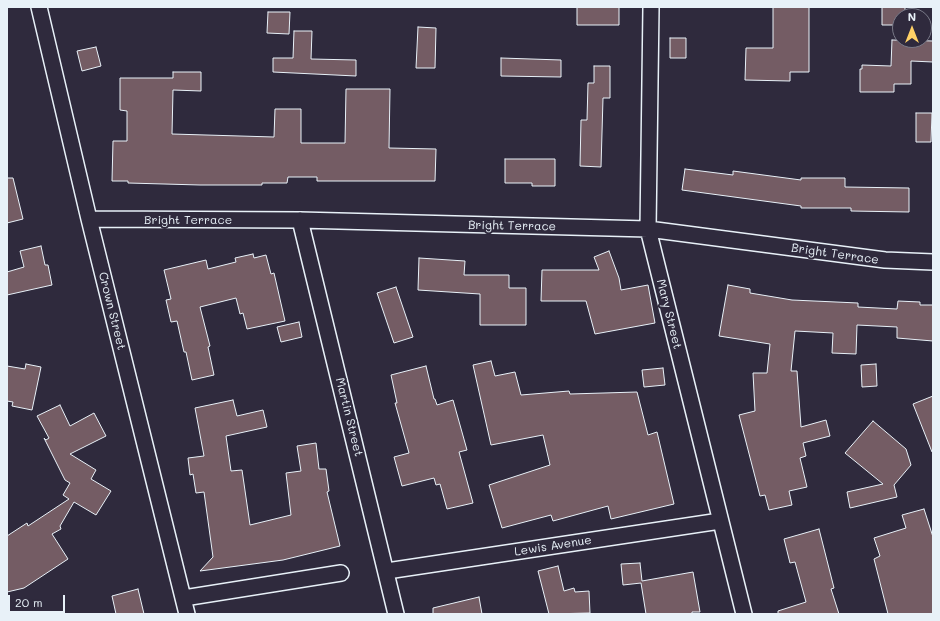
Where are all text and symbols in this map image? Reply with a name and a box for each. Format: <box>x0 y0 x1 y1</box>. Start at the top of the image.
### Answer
north arrow <box>892 8 932 48</box>
text: N <box>908 9 916 24</box>
street label: Bright Terrace <box>144 213 232 227</box>
street label: Bright Terrace <box>468 218 556 234</box>
street label: Bright Terrace <box>790 241 880 267</box>
street label: Crown Street <box>95 271 129 351</box>
street label: Mary Street <box>653 278 685 350</box>
street label: Martin Street <box>332 376 366 458</box>
street label: Lewis Avenue <box>513 533 593 559</box>
scale bar <box>10 587 67 613</box>
text: 20 m <box>15 594 43 610</box>

